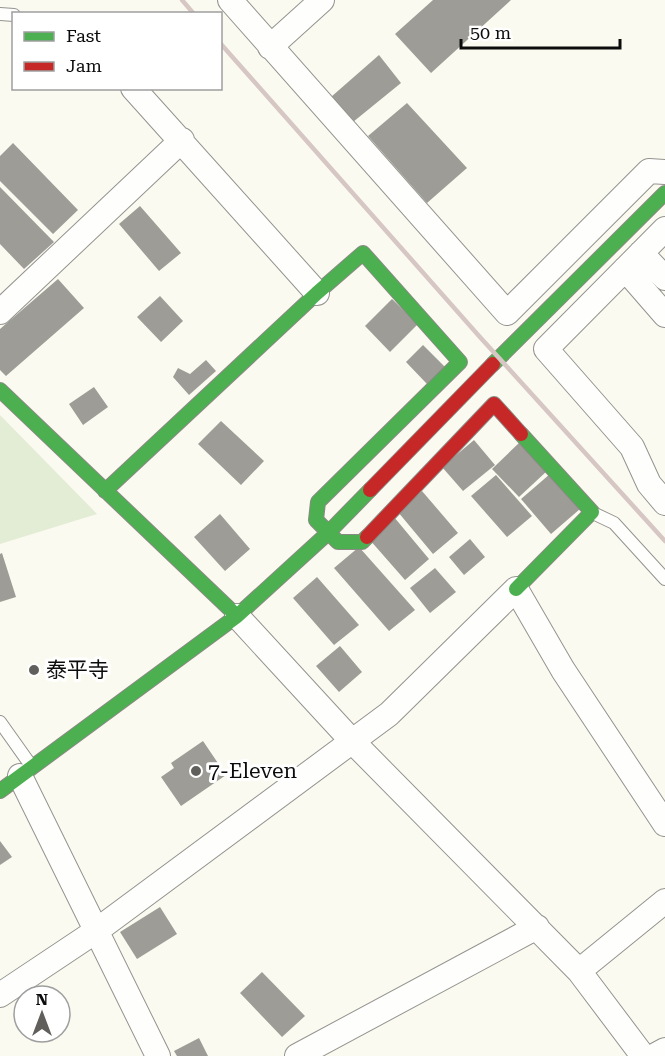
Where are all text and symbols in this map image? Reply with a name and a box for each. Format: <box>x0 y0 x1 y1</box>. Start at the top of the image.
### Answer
legend <box>12 12 222 90</box>
scale bar <box>461 12 620 50</box>
text: 50 m <box>470 22 511 43</box>
text: Fast <box>66 25 101 46</box>
text: Jam <box>66 55 102 76</box>
place label: 泰平寺 <box>46 658 109 682</box>
marker: 泰平寺 <box>27 663 41 677</box>
place label: 7-Eleven <box>208 759 298 783</box>
marker: 7-Eleven <box>189 764 203 778</box>
north arrow <box>12 984 72 1044</box>
text: N <box>36 990 48 1009</box>

